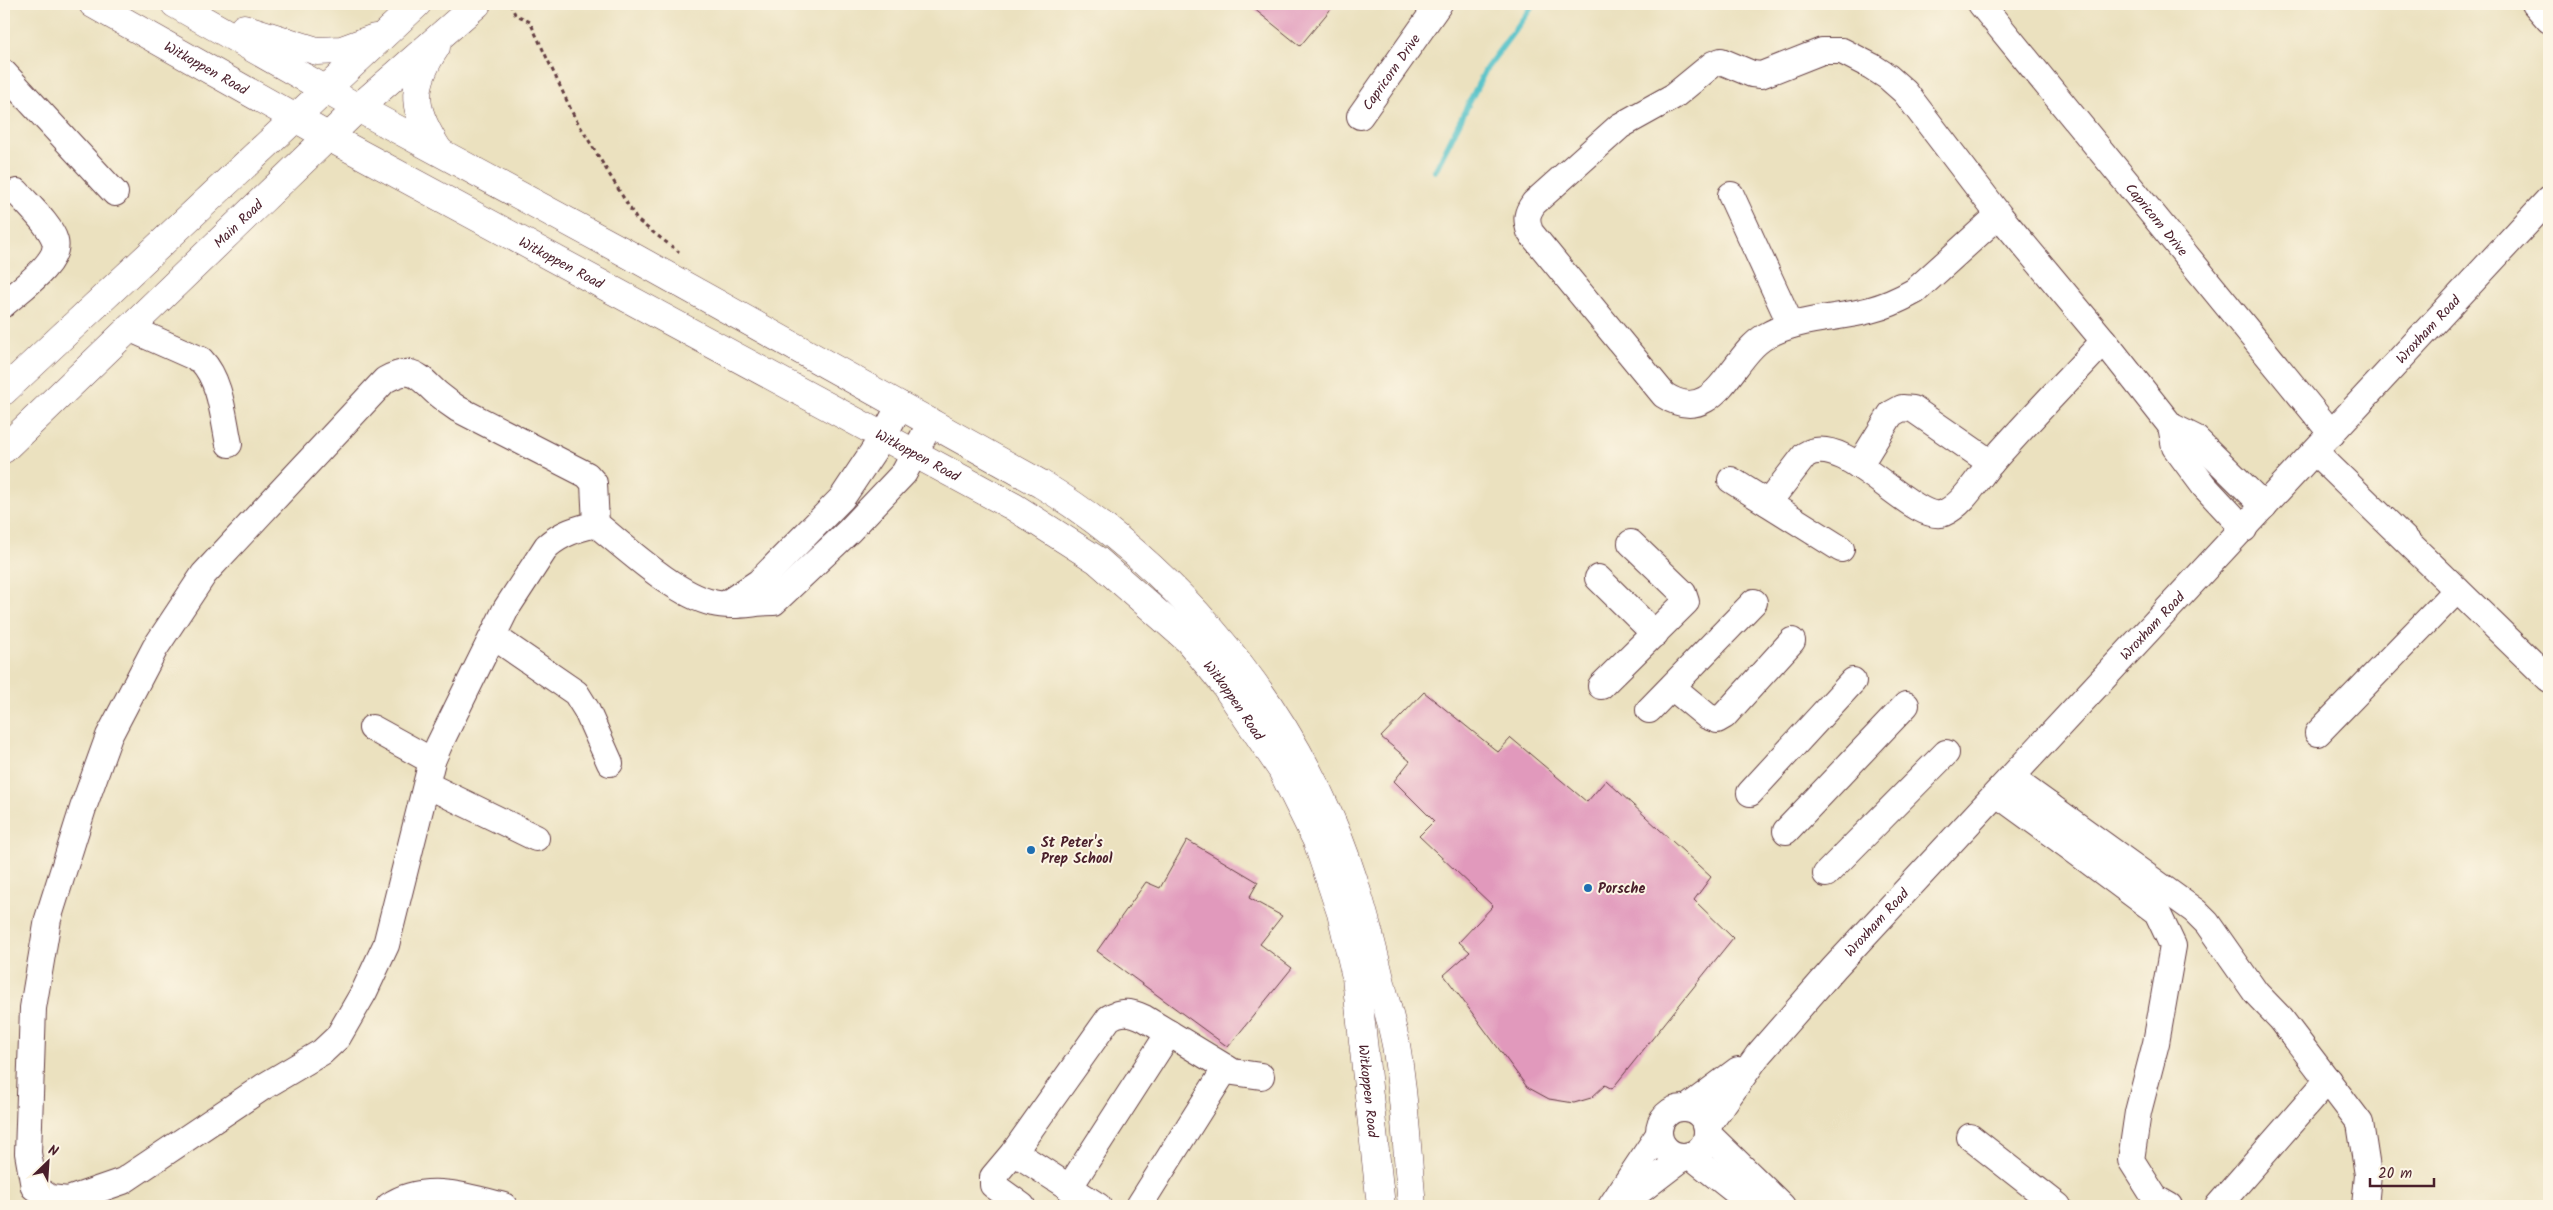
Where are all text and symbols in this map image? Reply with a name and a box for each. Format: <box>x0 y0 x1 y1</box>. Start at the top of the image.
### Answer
street label: Capricorn Drive <box>1357 29 1427 115</box>
street label: Witkoppen Road <box>160 36 253 102</box>
street label: Capricorn Drive <box>2119 178 2193 262</box>
street label: Main Road <box>209 194 270 254</box>
street label: Witkoppen Road <box>515 231 608 296</box>
street label: Wroxham Road <box>2391 290 2467 369</box>
street label: Witkoppen Road <box>871 424 965 488</box>
street label: Wroxham Road <box>2115 586 2191 666</box>
street label: Witkoppen Road <box>1197 656 1270 746</box>
place label: St Peter's Prep School <box>1041 832 1113 870</box>
marker: St Peter's Prep School <box>1025 844 1037 856</box>
place label: Porsche <box>1598 878 1645 900</box>
marker: Porsche <box>1582 882 1594 894</box>
street label: Wroxham Road <box>1839 883 1915 962</box>
street label: Witkoppen Road <box>1351 1043 1384 1140</box>
north arrow <box>22 1138 72 1188</box>
text: N <box>44 1139 62 1163</box>
scale bar <box>2370 1155 2434 1187</box>
text: 20 m <box>2378 1162 2412 1186</box>

